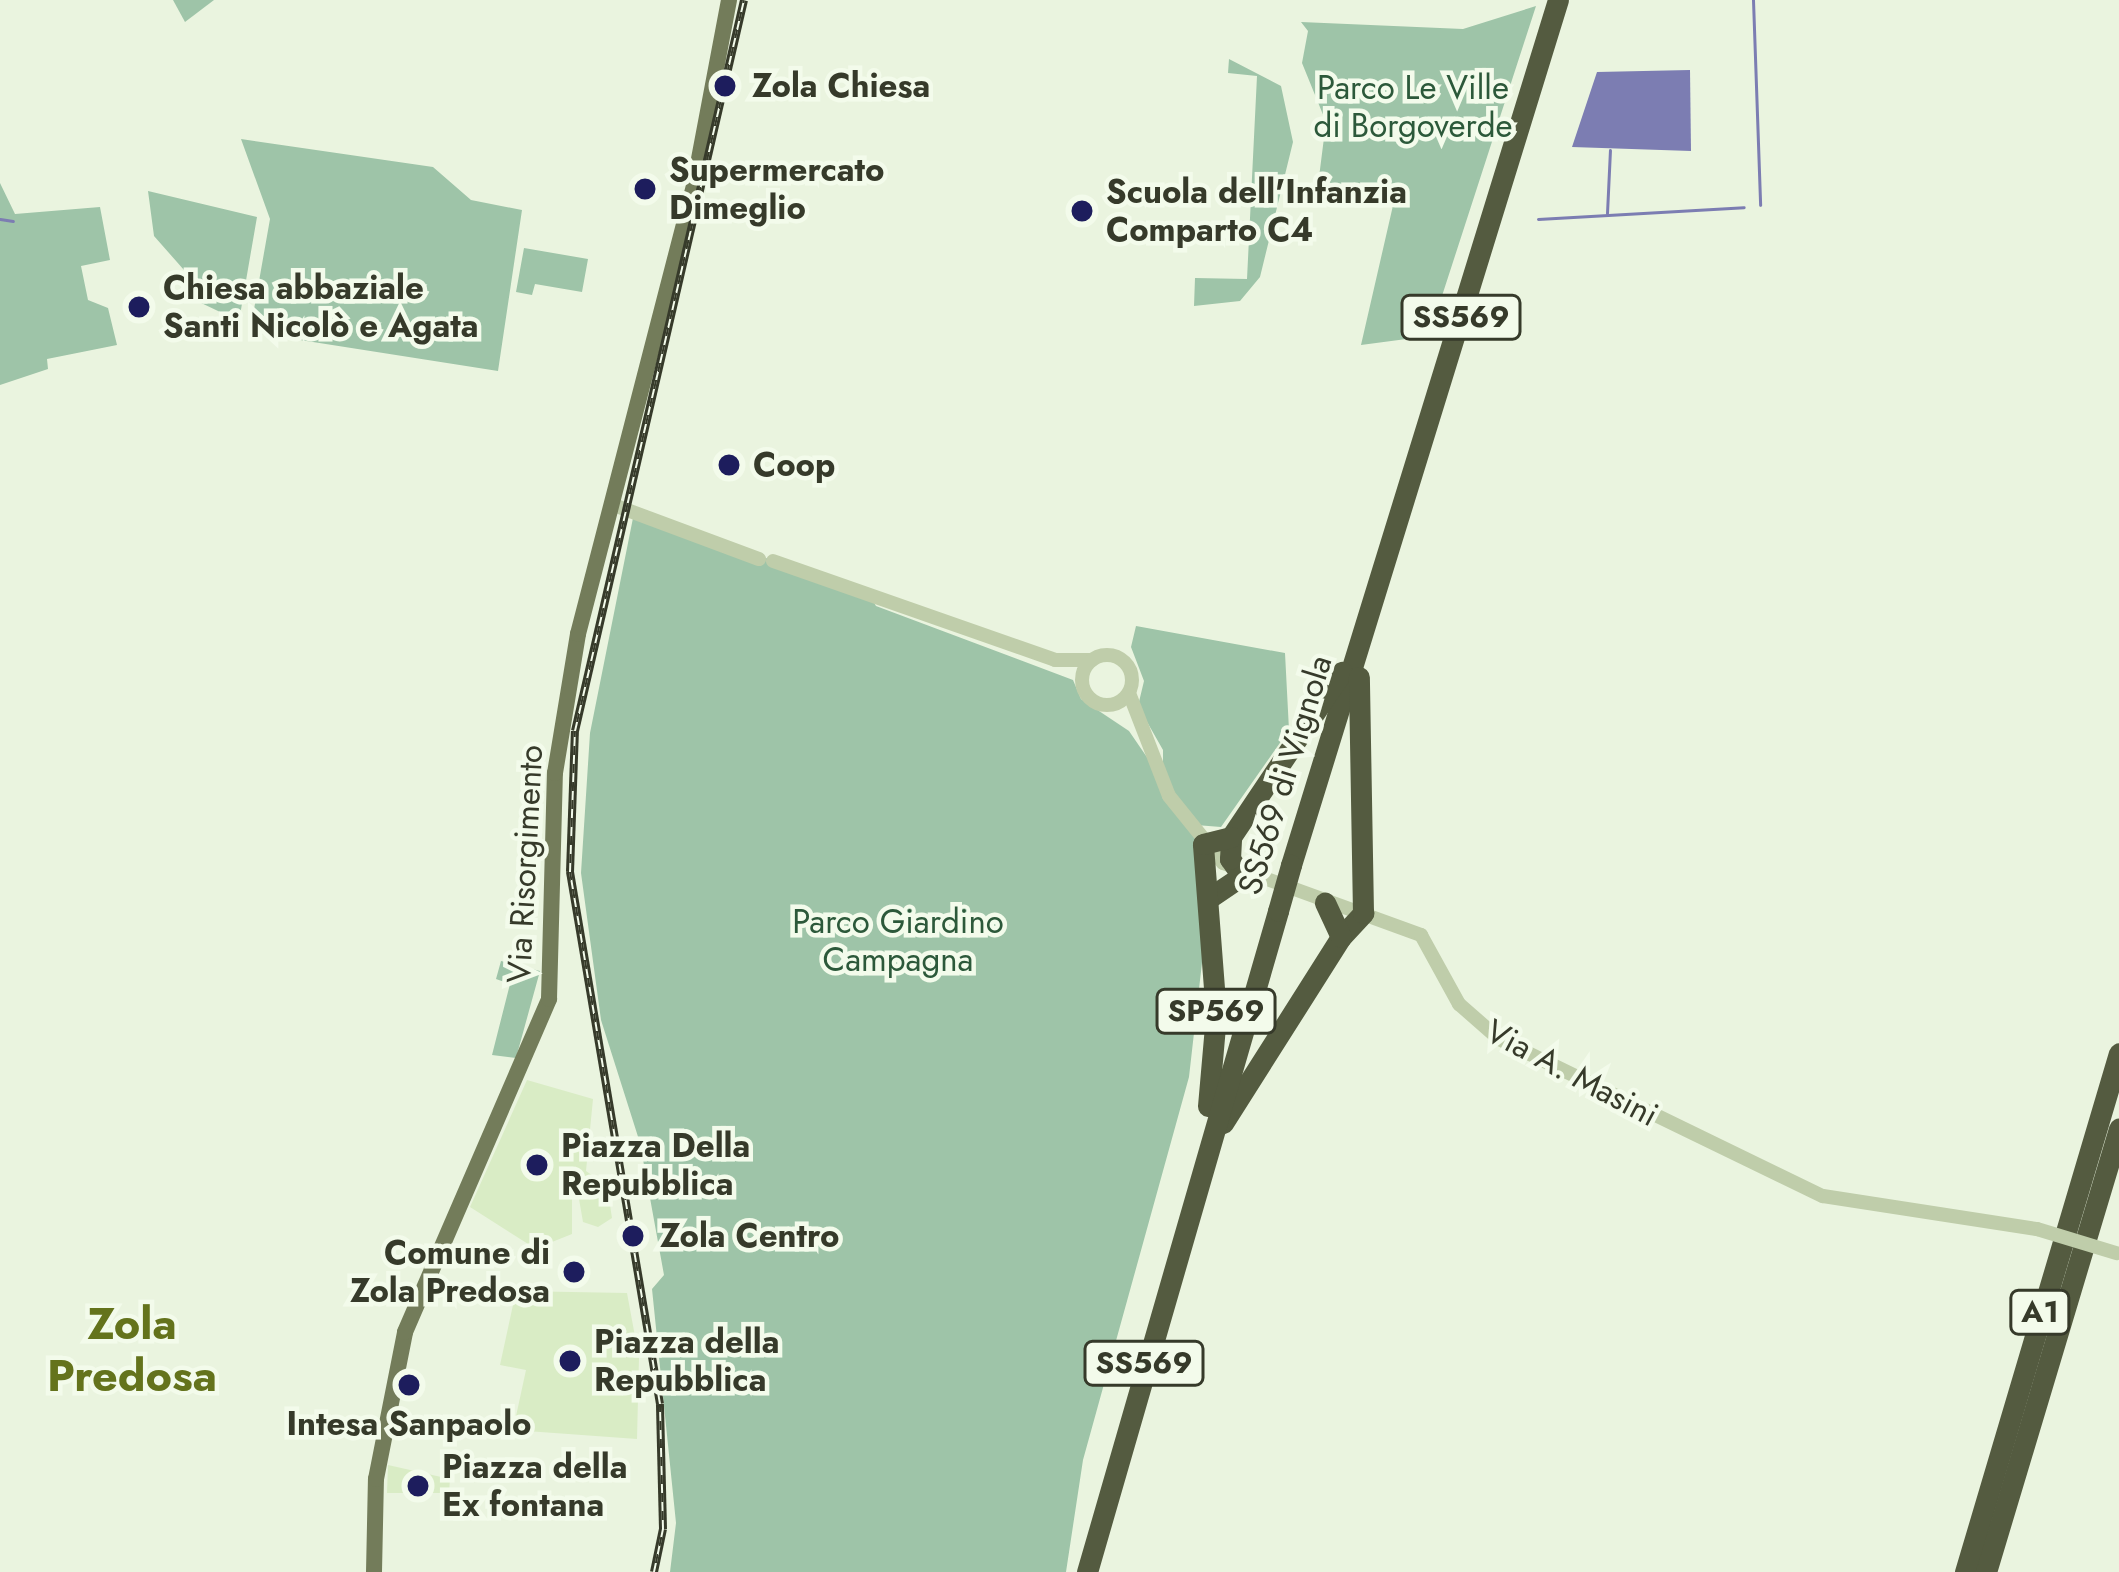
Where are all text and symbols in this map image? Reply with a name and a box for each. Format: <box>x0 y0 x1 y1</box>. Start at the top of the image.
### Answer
place label: Zola Chiesa <box>752 66 930 106</box>
park label: Parco Le Ville di Borgoverde <box>1313 68 1513 146</box>
marker: Zola Chiesa <box>709 70 741 102</box>
place label: Supermercato Dimeglio <box>669 150 885 228</box>
place label: Scuola dell'Infanzia Comparto C4 <box>1106 172 1407 250</box>
marker: Supermercato Dimeglio <box>632 176 658 202</box>
marker: Scuola dell'Infanzia Comparto C4 <box>1069 198 1095 224</box>
place label: Chiesa abbaziale Santi Nicolò e Agata <box>163 268 479 346</box>
road number: SS569 <box>1398 293 1524 341</box>
marker: Chiesa abbaziale Santi Nicolò e Agata <box>126 294 152 320</box>
place label: Coop <box>753 445 835 485</box>
marker: Coop <box>716 452 742 478</box>
street label: SS569 di Vignola <box>1230 651 1340 899</box>
street label: Via Risorgimento <box>499 744 551 984</box>
park label: Parco Giardino Campagna <box>792 902 1004 980</box>
road number: SP569 <box>1153 987 1279 1035</box>
street label: Via A. Masini <box>1479 1011 1665 1135</box>
place label: Piazza Della Repubblica <box>561 1126 750 1204</box>
marker: Piazza Della Repubblica <box>524 1152 550 1178</box>
place label: Zola Centro <box>660 1216 840 1256</box>
marker: Zola Centro <box>617 1220 649 1252</box>
place label: Comune di Zola Predosa <box>350 1233 550 1311</box>
marker: Comune di Zola Predosa <box>561 1259 587 1285</box>
road number: A1 <box>2007 1288 2073 1336</box>
district label: Zola Predosa <box>47 1297 217 1403</box>
place label: Piazza della Repubblica <box>594 1322 779 1400</box>
road number: SS569 <box>1081 1339 1207 1387</box>
marker: Piazza della Repubblica <box>557 1348 583 1374</box>
marker: Intesa Sanpaolo <box>396 1372 422 1398</box>
place label: Intesa Sanpaolo <box>286 1404 532 1444</box>
place label: Piazza della Ex fontana <box>442 1447 627 1525</box>
marker: Piazza della Ex fontana <box>405 1473 431 1499</box>

